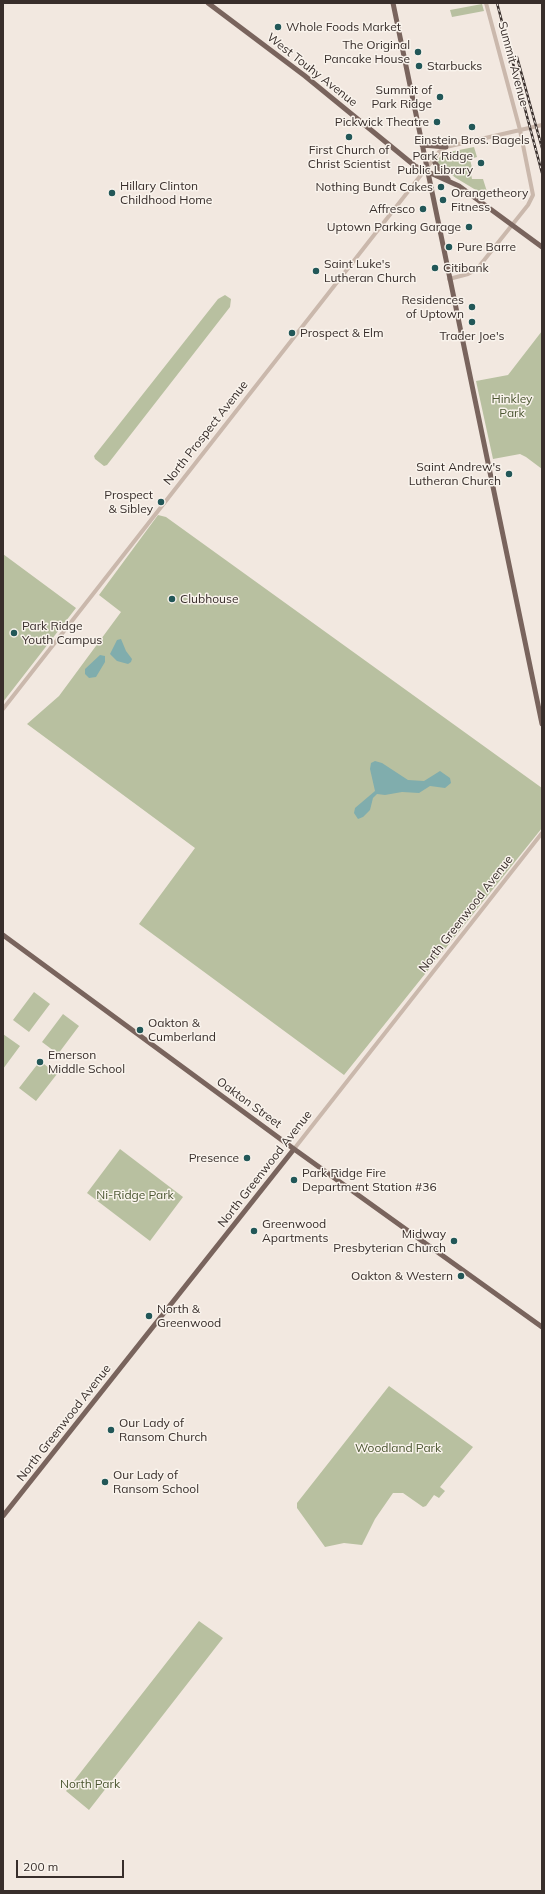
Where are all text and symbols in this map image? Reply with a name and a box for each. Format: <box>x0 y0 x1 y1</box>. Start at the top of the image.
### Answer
place label: Whole Foods Market <box>286 20 401 34</box>
street label: Summit Avenue <box>495 20 531 108</box>
marker: Whole Foods Market <box>273 22 283 32</box>
street label: West Touhy Avenue <box>264 30 360 110</box>
place label: The Original Pancake House <box>324 38 410 66</box>
marker: The Original Pancake House <box>413 47 423 57</box>
place label: Starbucks <box>427 59 482 73</box>
marker: Starbucks <box>414 61 424 71</box>
place label: Summit of Park Ridge <box>371 83 432 111</box>
marker: Summit of Park Ridge <box>435 92 445 102</box>
place label: Pickwick Theatre <box>335 115 429 129</box>
marker: Pickwick Theatre <box>432 117 442 127</box>
marker: Einstein Bros. Bagels <box>467 122 477 132</box>
marker: First Church of Christ Scientist <box>344 132 354 142</box>
place label: Einstein Bros. Bagels <box>414 133 530 147</box>
place label: First Church of Christ Scientist <box>308 143 390 171</box>
place label: Park Ridge Public Library <box>397 149 473 177</box>
marker: Park Ridge Public Library <box>476 158 486 168</box>
place label: Hillary Clinton Childhood Home <box>120 179 212 207</box>
place label: Nothing Bundt Cakes <box>315 180 433 194</box>
marker: Nothing Bundt Cakes <box>436 182 446 192</box>
place label: Orangetheory Fitness <box>451 186 528 214</box>
marker: Hillary Clinton Childhood Home <box>107 188 117 198</box>
marker: Orangetheory Fitness <box>438 195 448 205</box>
place label: Affresco <box>369 202 415 216</box>
marker: Affresco <box>418 204 428 214</box>
place label: Uptown Parking Garage <box>327 220 461 234</box>
marker: Uptown Parking Garage <box>464 222 474 232</box>
place label: Pure Barre <box>457 240 516 254</box>
marker: Pure Barre <box>444 242 454 252</box>
place label: Saint Luke's Lutheran Church <box>324 257 416 285</box>
place label: Citibank <box>443 261 489 275</box>
marker: Citibank <box>430 263 440 273</box>
marker: Saint Luke's Lutheran Church <box>311 266 321 276</box>
place label: Residences of Uptown <box>401 293 464 321</box>
marker: Residences of Uptown <box>467 302 477 312</box>
marker: Trader Joe's <box>467 317 477 327</box>
place label: Prospect & Elm <box>300 326 383 340</box>
marker: Prospect & Elm <box>287 328 297 338</box>
place label: Trader Joe's <box>440 329 504 343</box>
street label: North Prospect Avenue <box>161 378 251 488</box>
park label: Hinkley Park <box>492 392 532 420</box>
place label: Saint Andrew's Lutheran Church <box>409 460 501 488</box>
marker: Saint Andrew's Lutheran Church <box>504 469 514 479</box>
place label: Prospect & Sibley <box>104 488 153 516</box>
marker: Prospect & Sibley <box>156 497 166 507</box>
place label: Clubhouse <box>180 592 238 606</box>
marker: Clubhouse <box>167 594 177 604</box>
place label: Park Ridge Youth Campus <box>22 619 102 647</box>
marker: Park Ridge Youth Campus <box>9 628 19 638</box>
street label: North Greenwood Avenue <box>416 853 516 975</box>
place label: Oakton & Cumberland <box>148 1016 216 1044</box>
marker: Oakton & Cumberland <box>135 1025 145 1035</box>
place label: Emerson Middle School <box>48 1048 125 1076</box>
marker: Emerson Middle School <box>35 1057 45 1067</box>
street label: Oakton Street <box>214 1075 284 1131</box>
street label: North Greenwood Avenue <box>215 1108 315 1230</box>
place label: Presence <box>189 1151 239 1165</box>
marker: Presence <box>242 1153 252 1163</box>
place label: Park Ridge Fire Department Station #36 <box>302 1166 437 1194</box>
marker: Park Ridge Fire Department Station #36 <box>289 1175 299 1185</box>
park label: Ni-Ridge Park <box>96 1188 174 1202</box>
place label: Greenwood Apartments <box>262 1217 328 1245</box>
marker: Greenwood Apartments <box>249 1226 259 1236</box>
place label: Midway Presbyterian Church <box>333 1227 446 1255</box>
marker: Midway Presbyterian Church <box>449 1236 459 1246</box>
place label: Oakton & Western <box>351 1269 453 1283</box>
marker: Oakton & Western <box>456 1271 466 1281</box>
place label: North & Greenwood <box>157 1302 221 1330</box>
marker: North & Greenwood <box>144 1311 154 1321</box>
street label: North Greenwood Avenue <box>14 1362 114 1484</box>
place label: Our Lady of Ransom Church <box>119 1416 207 1444</box>
marker: Our Lady of Ransom Church <box>106 1425 116 1435</box>
park label: Woodland Park <box>355 1441 441 1455</box>
place label: Our Lady of Ransom School <box>113 1468 199 1496</box>
marker: Our Lady of Ransom School <box>100 1477 110 1487</box>
park label: North Park <box>60 1777 120 1791</box>
scale bar <box>18 1852 126 1878</box>
text: 200 m <box>23 1859 58 1874</box>

